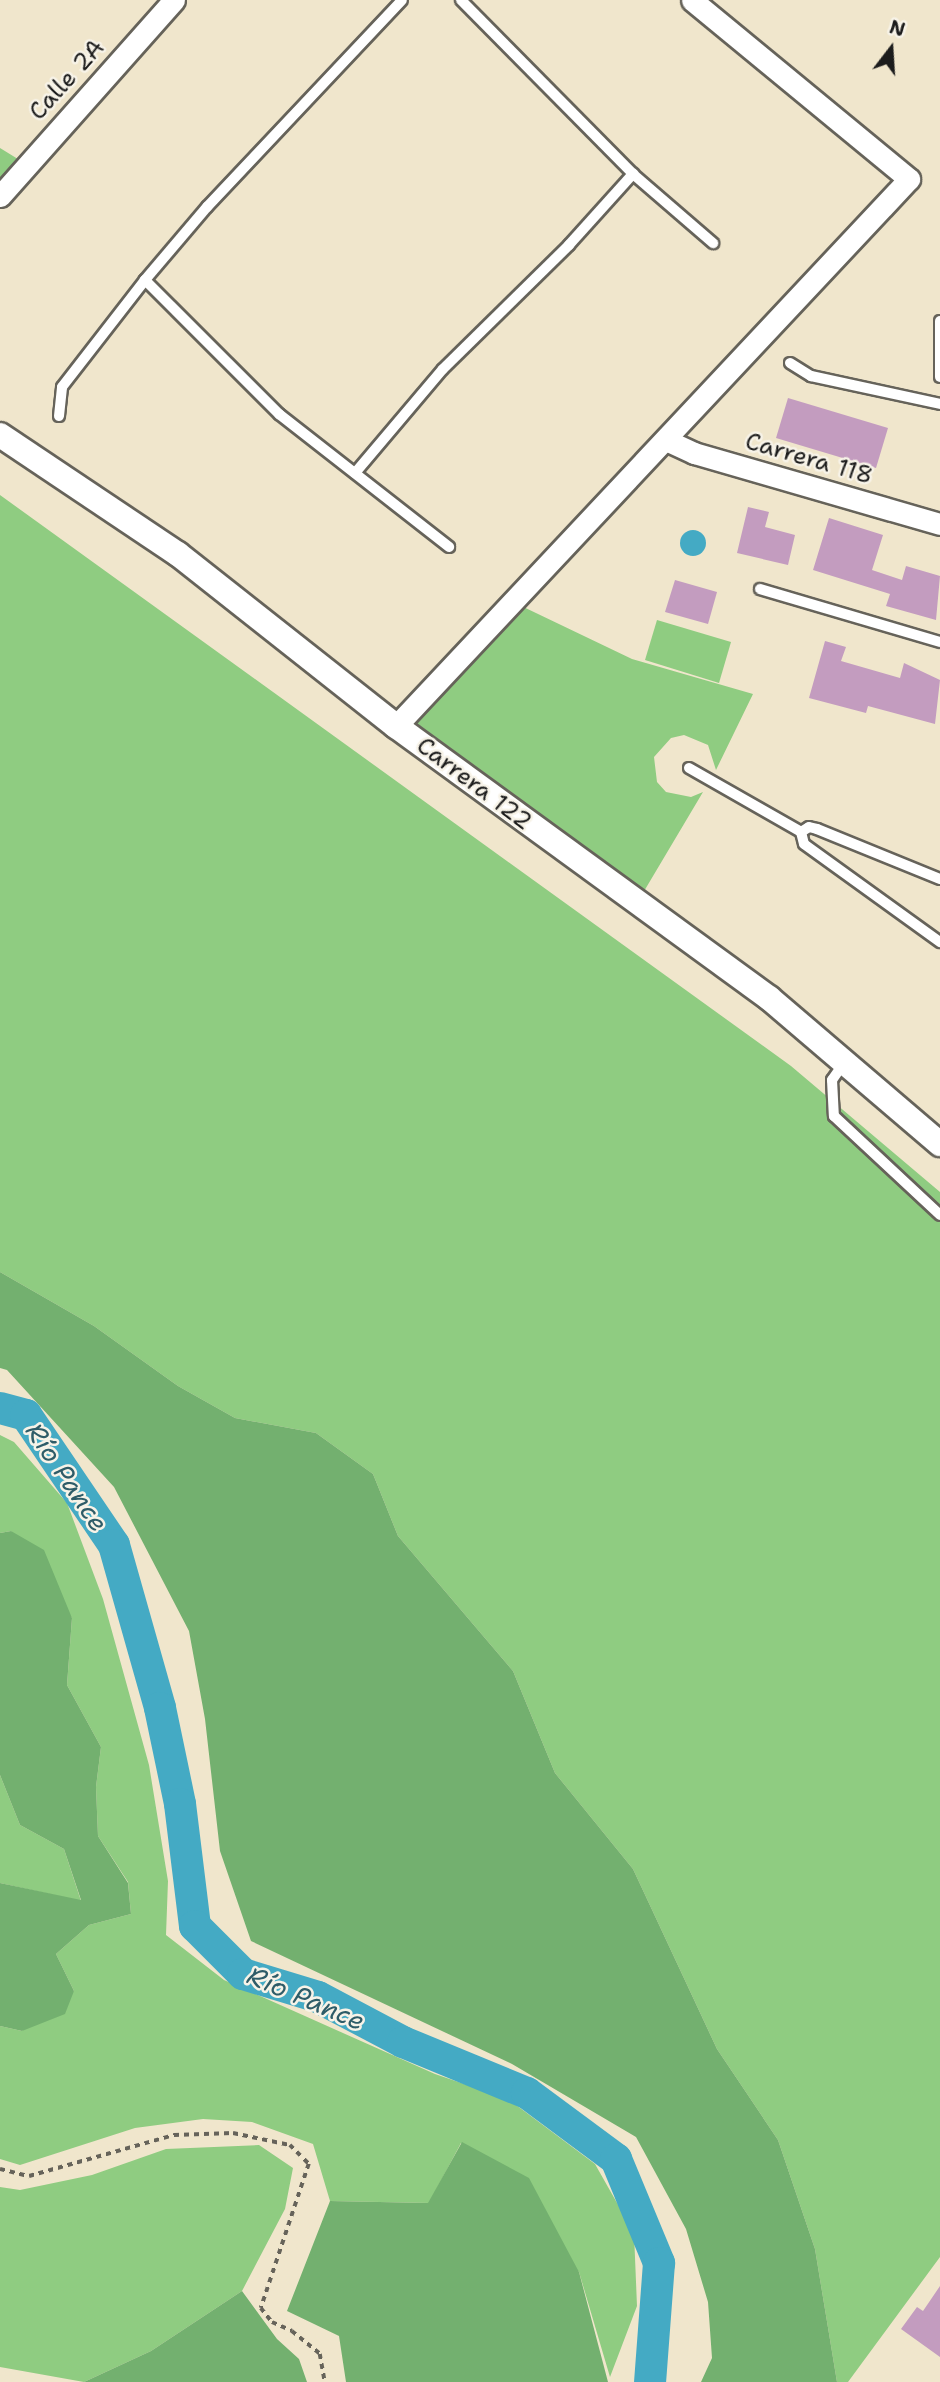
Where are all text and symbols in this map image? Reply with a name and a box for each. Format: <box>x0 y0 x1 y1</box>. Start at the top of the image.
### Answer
north arrow <box>856 14 926 84</box>
text: N <box>886 14 908 43</box>
street label: Calle 2A <box>23 34 111 126</box>
street label: Carrera 118 <box>742 427 876 491</box>
street label: Carrera 122 <box>411 731 537 837</box>
water label: Río Pance <box>19 1417 115 1537</box>
water label: Río Pance <box>243 1959 369 2037</box>

